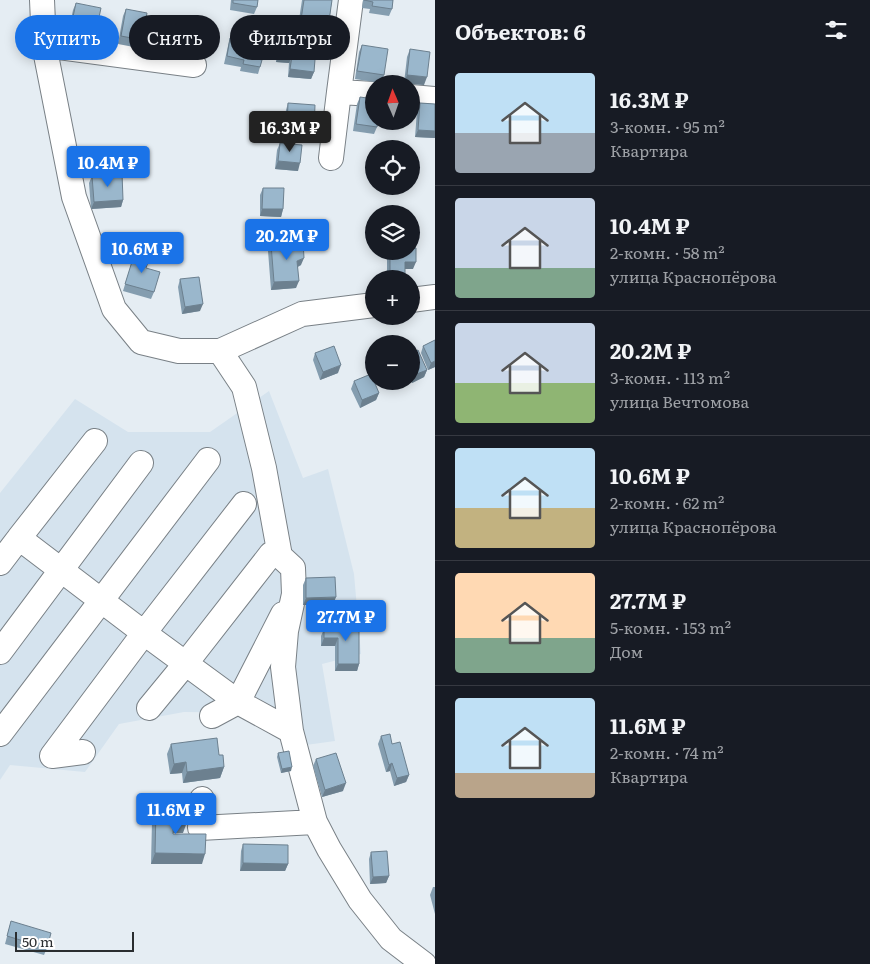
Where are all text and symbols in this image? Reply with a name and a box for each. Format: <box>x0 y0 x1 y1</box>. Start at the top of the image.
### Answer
chip: Купить <box>15 15 119 60</box>
chip: Снять <box>129 15 220 60</box>
chip: Фильтры <box>230 15 350 60</box>
text: Объектов: 6 <box>455 15 586 46</box>
icon: filters <box>822 16 850 44</box>
north arrow <box>365 75 420 130</box>
map controls <box>365 75 420 390</box>
text: 16.3M ₽ <box>610 83 689 114</box>
icon: home <box>495 93 555 153</box>
pin: 16.3M ₽ <box>244 110 336 153</box>
text: 3-комн. · 95 m² <box>610 114 725 138</box>
text: 16.3M ₽ <box>260 115 320 139</box>
text: Квартира <box>610 138 688 162</box>
button: locate <box>365 140 420 195</box>
pin: 10.4M ₽ <box>62 146 154 188</box>
text: 10.4M ₽ <box>78 150 138 174</box>
button: layers <box>365 205 420 260</box>
text: 10.4M ₽ <box>610 209 690 240</box>
pin: 20.2M ₽ <box>241 218 333 261</box>
icon: home <box>495 218 555 278</box>
text: 20.2M ₽ <box>256 223 318 247</box>
pin: 10.6M ₽ <box>96 232 188 274</box>
text: 10.6M ₽ <box>112 236 172 260</box>
text: 2-комн. · 58 m² <box>610 240 725 264</box>
text: улица Краснопёрова <box>610 264 777 288</box>
button: + <box>365 270 420 325</box>
text: 20.2M ₽ <box>610 334 691 365</box>
button: − <box>365 335 420 390</box>
icon: home <box>495 343 555 403</box>
text: 3-комн. · 113 m² <box>610 365 730 389</box>
text: улица Вечтомова <box>610 389 749 413</box>
text: 10.6M ₽ <box>610 459 690 490</box>
icon: home <box>495 468 555 528</box>
text: 2-комн. · 62 m² <box>610 490 724 514</box>
text: улица Краснопёрова <box>610 514 777 538</box>
text: 27.7M ₽ <box>610 584 686 615</box>
icon: home <box>495 593 555 653</box>
pin: 27.7M ₽ <box>300 600 392 642</box>
text: 27.7M ₽ <box>317 604 375 628</box>
text: 5-комн. · 153 m² <box>610 615 731 639</box>
text: Дом <box>610 639 643 663</box>
text: 11.6M ₽ <box>610 709 686 740</box>
icon: home <box>495 718 555 778</box>
text: 2-комн. · 74 m² <box>610 740 724 764</box>
text: Квартира <box>610 764 688 788</box>
pin: 11.6M ₽ <box>130 792 222 835</box>
text: 11.6M ₽ <box>147 797 205 821</box>
scale bar <box>15 929 134 952</box>
text: 50 m <box>22 931 54 951</box>

